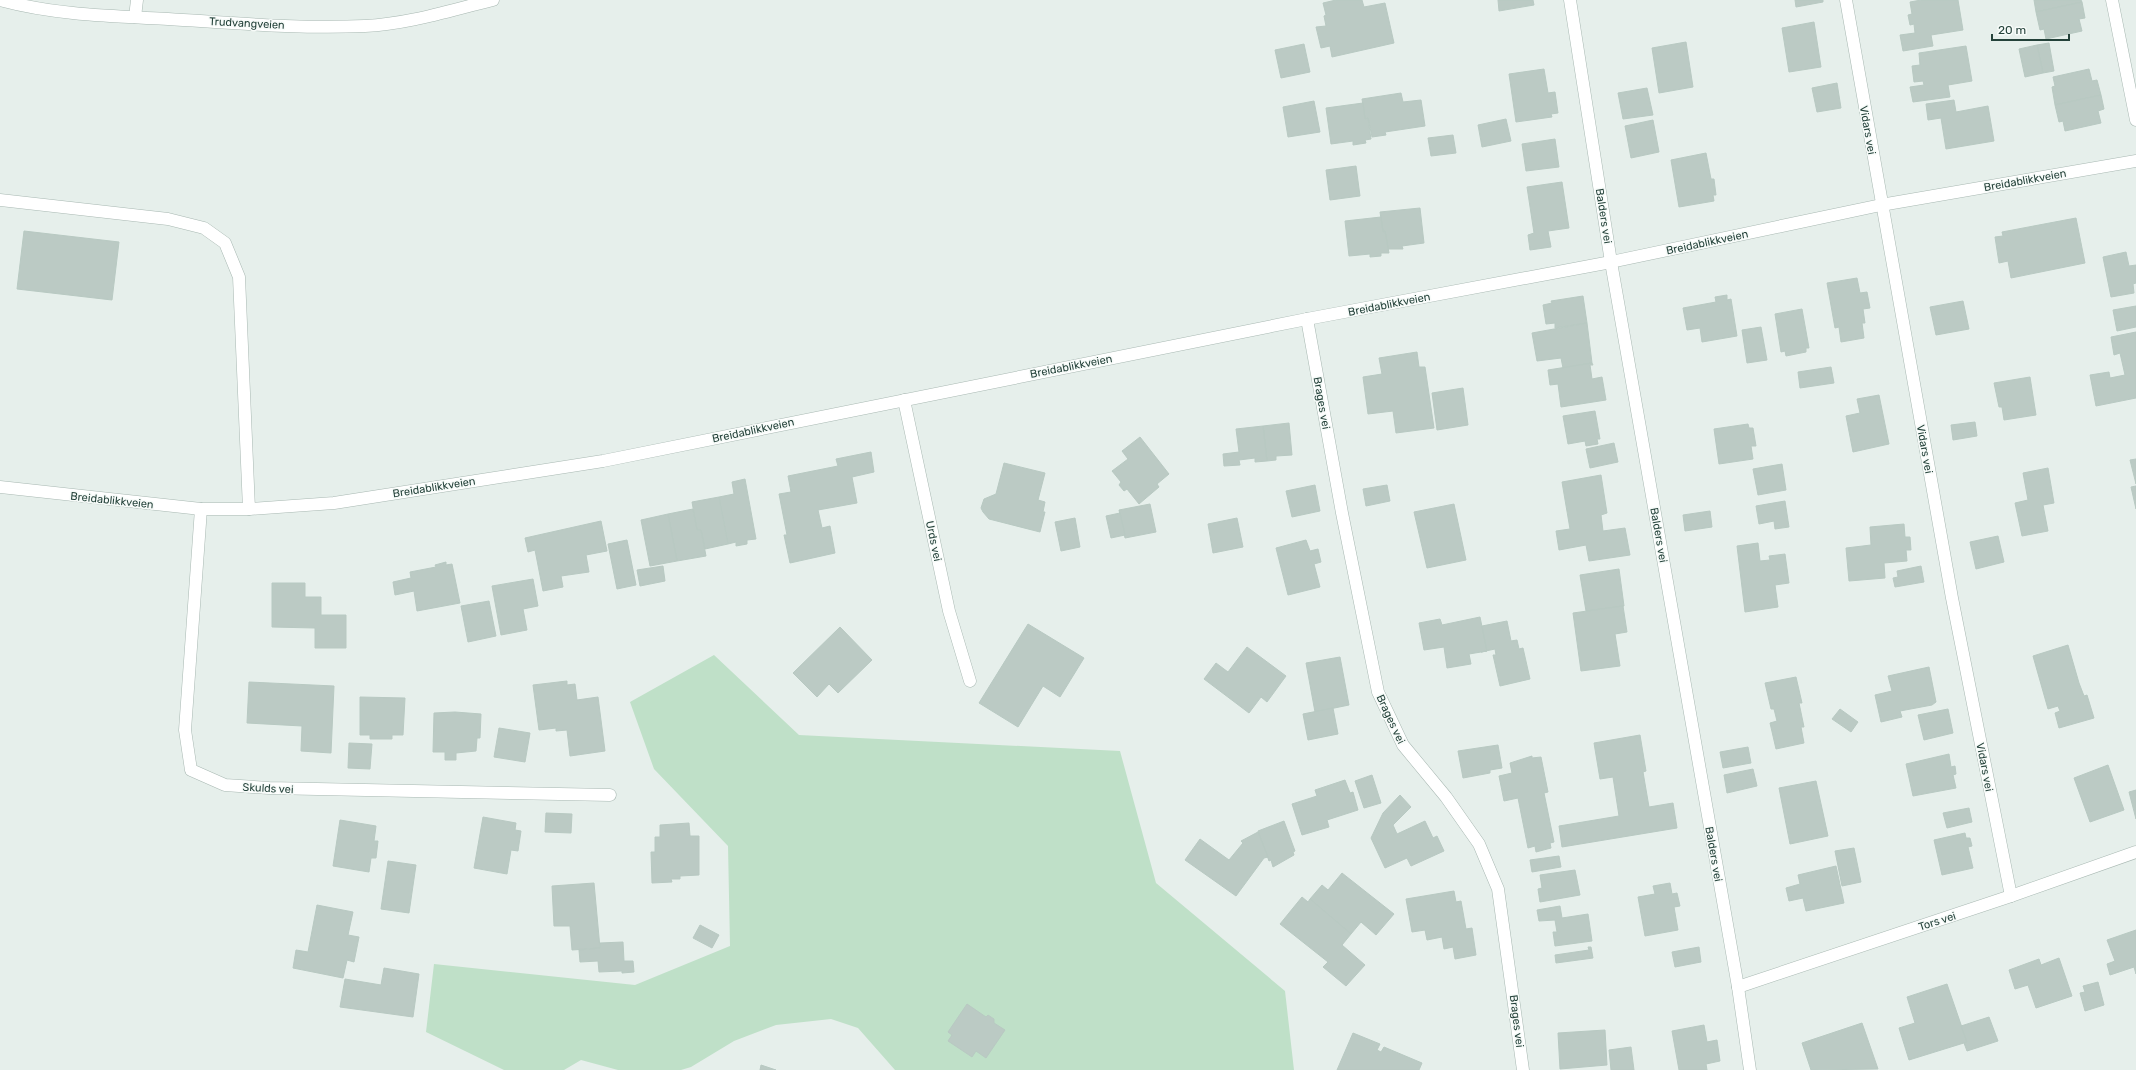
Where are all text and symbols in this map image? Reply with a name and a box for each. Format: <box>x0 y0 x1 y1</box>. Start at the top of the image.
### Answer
street label: Trudvangveien <box>209 15 285 32</box>
scale bar <box>1992 16 2069 42</box>
text: 20 m <box>1998 23 2026 37</box>
street label: Vidars vei <box>1857 105 1878 156</box>
street label: Breidablikkveien <box>1983 167 2067 194</box>
street label: Balders vei <box>1593 188 1614 245</box>
street label: Breidablikkveien <box>1665 227 1749 258</box>
street label: Breidablikkveien <box>1347 290 1431 319</box>
street label: Breidablikkveien <box>1029 352 1113 381</box>
street label: Brages vei <box>1311 376 1333 430</box>
street label: Breidablikkveien <box>711 415 795 446</box>
street label: Vidars vei <box>1914 424 1935 475</box>
street label: Breidablikkveien <box>392 475 476 500</box>
street label: Breidablikkveien <box>70 490 154 511</box>
street label: Balders vei <box>1647 507 1670 564</box>
street label: Urds vei <box>923 520 944 563</box>
street label: Brages vei <box>1373 692 1408 746</box>
street label: Vidars vei <box>1973 742 1996 793</box>
street label: Skulds vei <box>242 781 294 796</box>
street label: Balders vei <box>1702 826 1725 883</box>
street label: Tors vei <box>1917 909 1957 934</box>
street label: Brages vei <box>1507 994 1526 1048</box>

